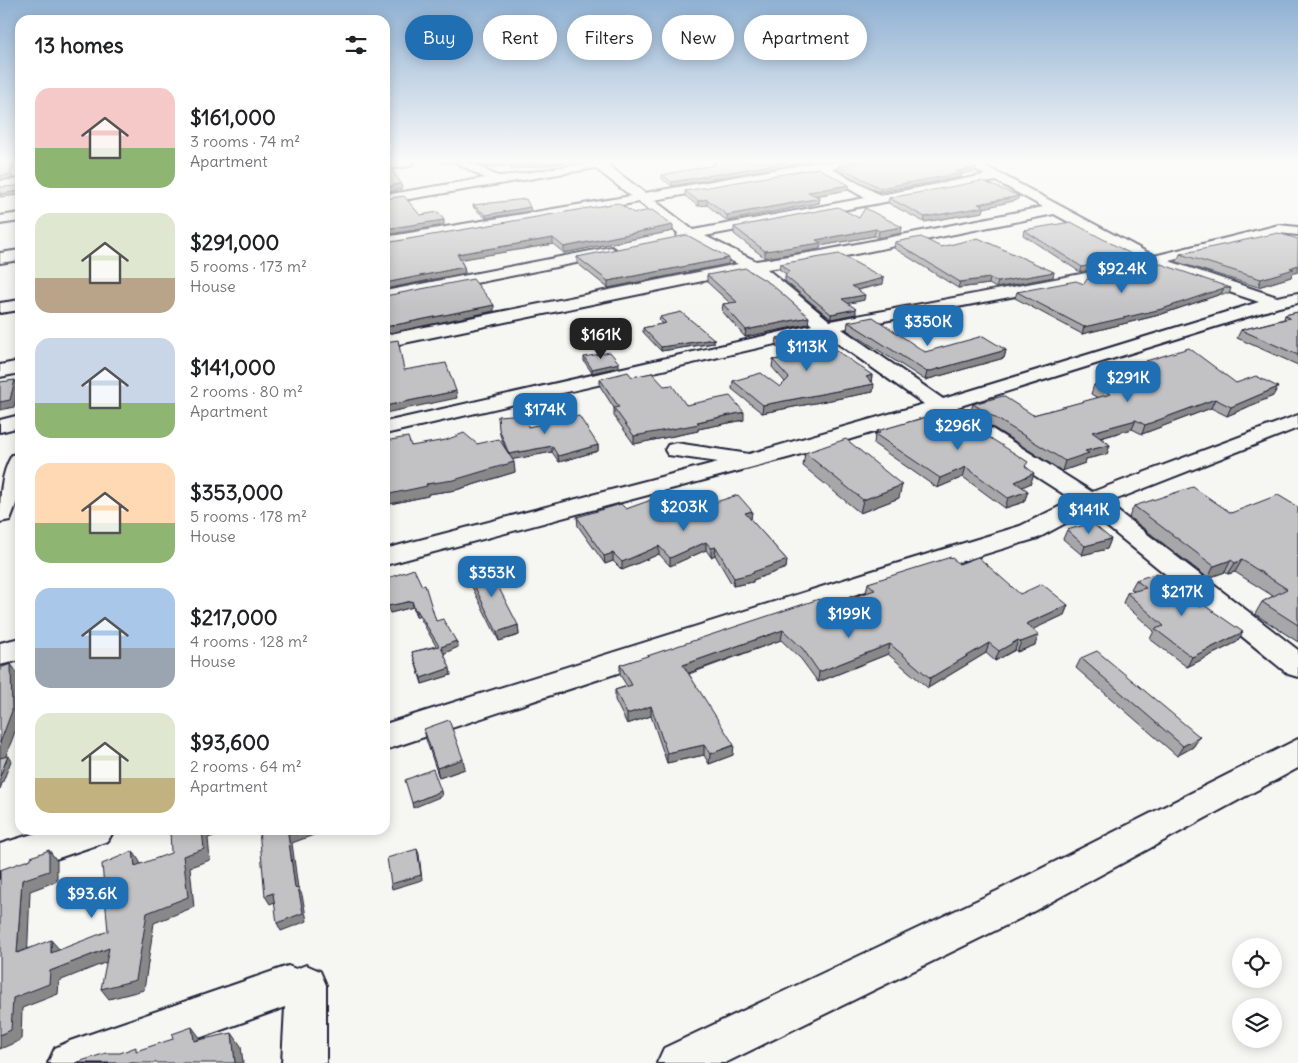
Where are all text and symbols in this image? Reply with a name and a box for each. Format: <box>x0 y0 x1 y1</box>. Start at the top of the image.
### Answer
chip: Buy <box>405 15 473 60</box>
chip: Rent <box>483 15 557 60</box>
chip: Filters <box>567 15 652 60</box>
chip: New <box>662 15 734 60</box>
chip: Apartment <box>744 15 867 60</box>
icon: filters <box>342 31 370 59</box>
text: 13 homes <box>35 32 123 59</box>
text: $161,000 <box>190 104 276 131</box>
icon: home <box>75 108 135 168</box>
text: 3 rooms · 74 m² <box>190 131 300 151</box>
text: Apartment <box>190 151 268 171</box>
text: $291,000 <box>190 229 279 256</box>
icon: home <box>75 233 135 293</box>
pin: $92.4K <box>1081 252 1163 294</box>
text: 5 rooms · 173 m² <box>190 256 307 276</box>
text: $92.4K <box>1098 258 1146 278</box>
text: House <box>190 276 236 296</box>
pin: $350K <box>893 304 963 347</box>
text: $350K <box>904 311 952 331</box>
pin: $161K <box>566 318 636 360</box>
text: $161K <box>581 324 621 344</box>
pin: $113K <box>772 330 842 372</box>
text: $113K <box>787 336 827 356</box>
text: $141,000 <box>190 354 276 381</box>
icon: home <box>75 358 135 418</box>
pin: $291K <box>1093 360 1163 403</box>
text: $291K <box>1106 367 1150 387</box>
text: 2 rooms · 80 m² <box>190 381 303 401</box>
pin: $174K <box>510 392 580 435</box>
text: $174K <box>524 399 566 419</box>
text: Apartment <box>190 401 268 421</box>
pin: $296K <box>923 408 993 451</box>
text: $296K <box>935 415 981 435</box>
text: $353,000 <box>190 479 283 506</box>
icon: home <box>75 483 135 543</box>
pin: $203K <box>649 490 719 532</box>
pin: $141K <box>1054 492 1124 535</box>
text: $203K <box>660 496 708 516</box>
text: $141K <box>1069 499 1109 519</box>
text: 5 rooms · 178 m² <box>190 506 307 526</box>
text: House <box>190 526 236 546</box>
pin: $353K <box>457 556 527 598</box>
text: $353K <box>469 562 515 582</box>
pin: $217K <box>1147 574 1217 617</box>
text: $217K <box>1161 581 1203 601</box>
pin: $199K <box>814 596 884 639</box>
text: $199K <box>827 603 871 623</box>
text: $217,000 <box>190 604 278 631</box>
icon: home <box>75 608 135 668</box>
text: 4 rooms · 128 m² <box>190 631 308 651</box>
text: House <box>190 651 236 671</box>
text: $93,600 <box>190 729 270 756</box>
icon: home <box>75 733 135 793</box>
text: 2 rooms · 64 m² <box>190 756 302 776</box>
text: Apartment <box>190 776 268 796</box>
pin: $93.6K <box>51 876 133 919</box>
text: $93.6K <box>67 883 117 903</box>
map controls <box>1232 938 1282 1048</box>
button: locate <box>1232 938 1282 988</box>
button: layers <box>1232 998 1282 1048</box>

